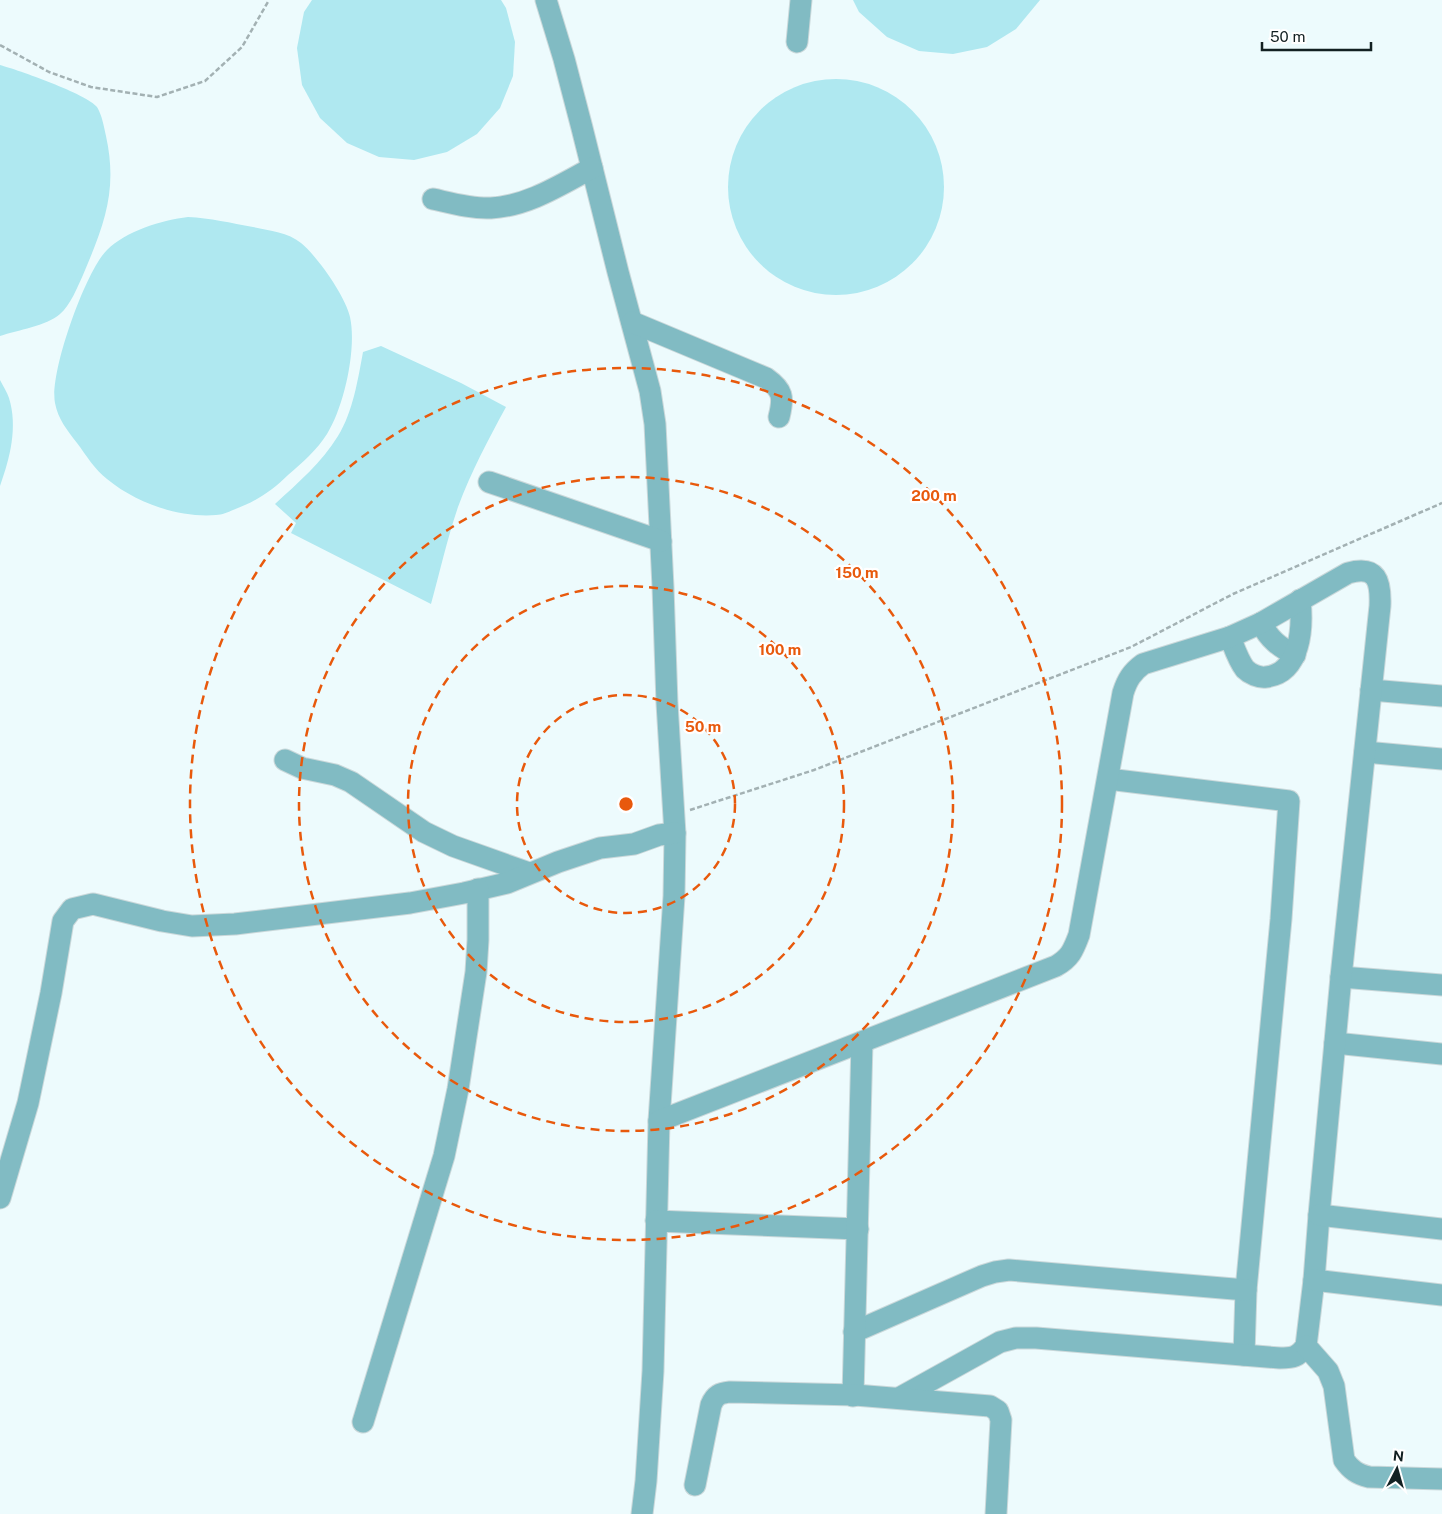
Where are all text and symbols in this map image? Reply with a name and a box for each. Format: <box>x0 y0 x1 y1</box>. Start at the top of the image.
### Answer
scale bar <box>1262 20 1371 52</box>
text: 50 m <box>1270 28 1305 45</box>
text: 200 m <box>911 487 957 504</box>
text: 150 m <box>835 564 879 581</box>
text: 100 m <box>759 641 801 658</box>
text: 50 m <box>685 718 721 735</box>
centre of rings <box>617 795 635 813</box>
north arrow <box>1372 1444 1422 1494</box>
text: N <box>1392 1448 1405 1465</box>

